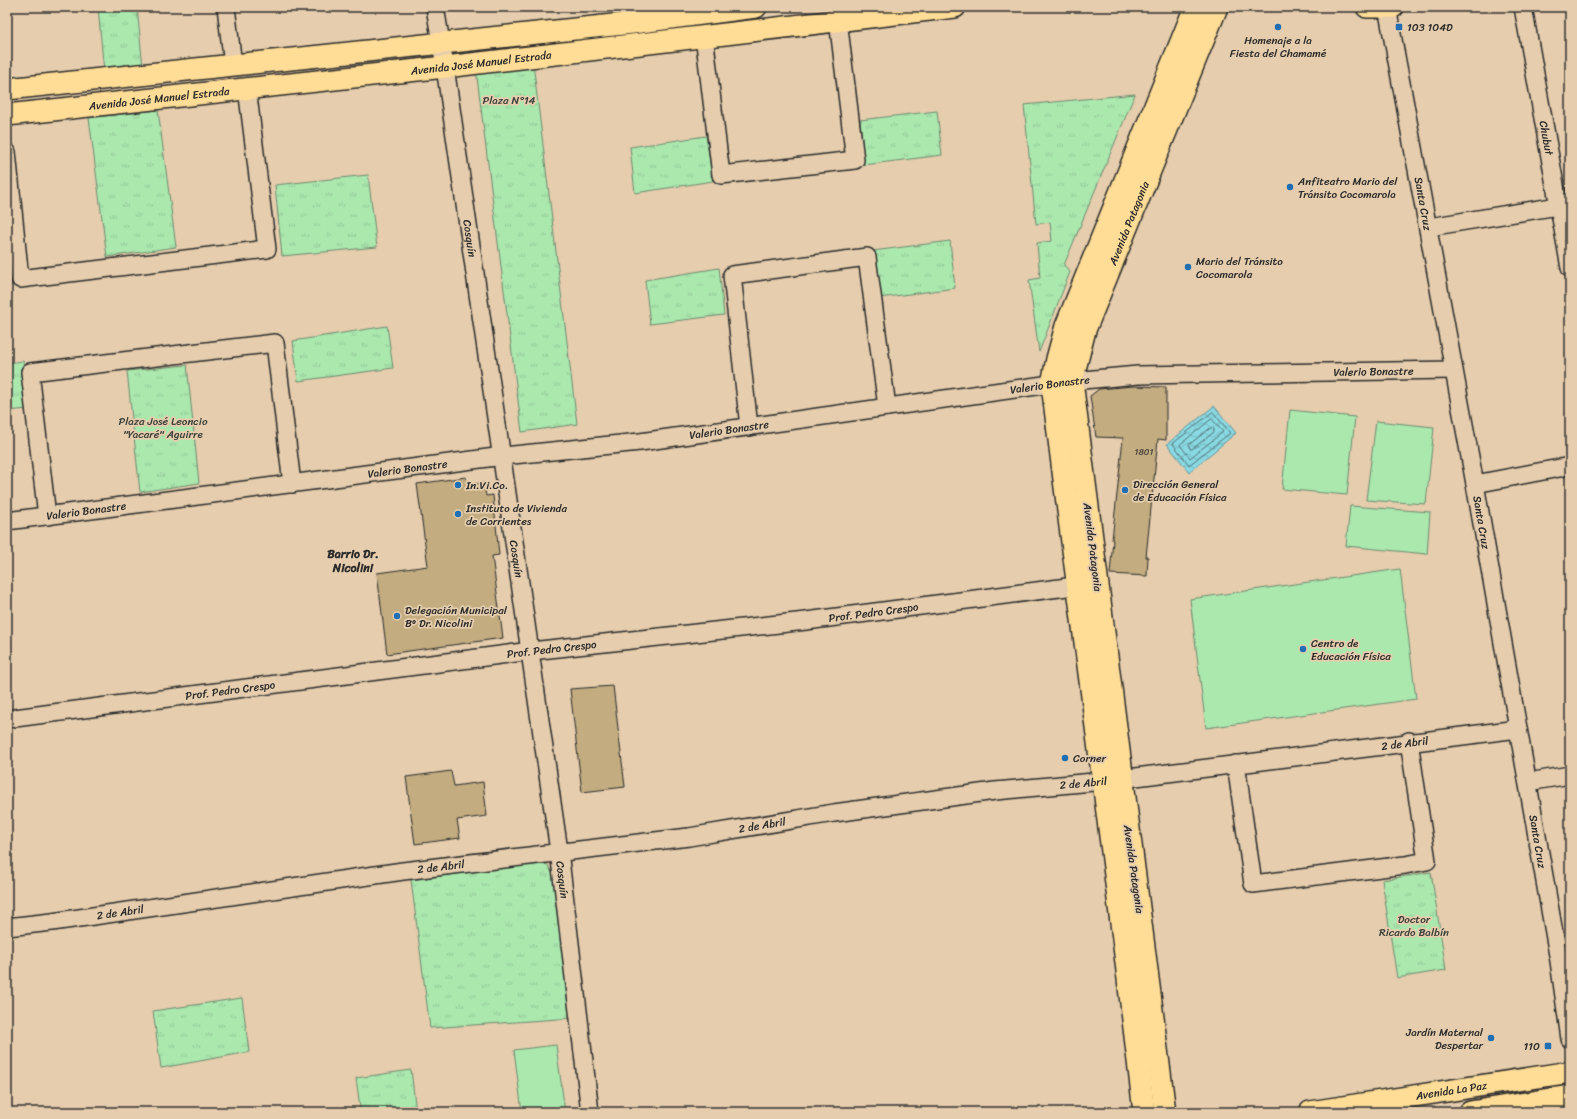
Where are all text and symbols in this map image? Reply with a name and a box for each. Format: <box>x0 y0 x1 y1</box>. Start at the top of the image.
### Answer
place label: 103 104D <box>1407 18 1453 37</box>
marker: Homenaje a la Fiesta del Chamamé <box>1273 22 1283 32</box>
marker: 103 104D <box>1394 22 1404 32</box>
place label: Homenaje a la Fiesta del Chamamé <box>1230 31 1327 63</box>
street label: Avenida José Manuel Estrada <box>409 45 553 81</box>
street label: Avenida José Manuel Estrada <box>87 82 231 116</box>
park label: Plaza N°14 <box>483 91 536 110</box>
street label: Chubut <box>1534 119 1559 157</box>
place label: Anfiteatro Mario del Tránsito Cocomarola <box>1297 172 1398 204</box>
street label: Santa Cruz <box>1409 175 1437 233</box>
street label: Avenida Patagonia <box>1103 178 1155 269</box>
marker: Anfiteatro Mario del Tránsito Cocomarola <box>1285 182 1295 192</box>
street label: Cosquín <box>457 218 482 259</box>
place label: Mario del Tránsito Cocomarola <box>1196 252 1283 284</box>
marker: Mario del Tránsito Cocomarola <box>1183 262 1193 272</box>
street label: Valerio Bonastre <box>1333 362 1414 382</box>
street label: Valerio Bonastre <box>1009 370 1091 400</box>
park label: Plaza José Leoncio "Yacaré" Aguirre <box>119 412 208 444</box>
street label: Valerio Bonastre <box>688 415 771 445</box>
house number: 1801 <box>1135 444 1154 460</box>
street label: Valerio Bonastre <box>367 454 449 484</box>
place label: Dirección General de Educación Física <box>1133 475 1227 507</box>
place label: In.Vi.Co. <box>465 476 508 495</box>
marker: In.Vi.Co. <box>453 480 463 490</box>
marker: Dirección General de Educación Física <box>1120 485 1130 495</box>
street label: Santa Cruz <box>1467 494 1495 552</box>
street label: Valerio Bonastre <box>45 496 128 526</box>
place label: Instituto de Vivienda de Corrientes <box>465 499 567 531</box>
street label: Avenida Patagonia <box>1078 501 1107 593</box>
marker: Instituto de Vivienda de Corrientes <box>453 509 463 519</box>
street label: Cosquín <box>504 539 528 579</box>
district label: Barrio Dr. Nicolini <box>327 543 379 579</box>
street label: Prof. Pedro Crespo <box>827 597 920 628</box>
place label: Delegación Municipal Bº Dr. Nicolini <box>405 601 508 633</box>
marker: Delegación Municipal Bº Dr. Nicolini <box>392 611 402 621</box>
place label: Centro de Educación Física <box>1311 634 1391 666</box>
street label: Prof. Pedro Crespo <box>505 635 598 664</box>
marker: Centro de Educación Física <box>1298 644 1308 654</box>
street label: Prof. Pedro Crespo <box>184 675 277 706</box>
street label: 2 de Abril <box>1380 731 1430 756</box>
place label: Corner <box>1073 749 1107 768</box>
marker: Corner <box>1060 753 1070 763</box>
street label: 2 de Abril <box>1059 772 1109 795</box>
street label: 2 de Abril <box>737 812 788 839</box>
street label: Santa Cruz <box>1523 813 1552 871</box>
street label: Avenida Patagonia <box>1118 823 1149 915</box>
street label: 2 de Abril <box>416 855 466 879</box>
street label: Cosquín <box>550 860 574 900</box>
street label: 2 de Abril <box>95 900 146 925</box>
park label: Doctor Ricardo Balbín <box>1379 910 1449 942</box>
place label: Jardín Maternal Despertar <box>1405 1023 1484 1055</box>
marker: Jardín Maternal Despertar <box>1486 1033 1496 1043</box>
place label: 110 <box>1524 1037 1540 1056</box>
marker: 110 <box>1543 1041 1553 1051</box>
street label: Avenida La Paz <box>1413 1076 1489 1106</box>

